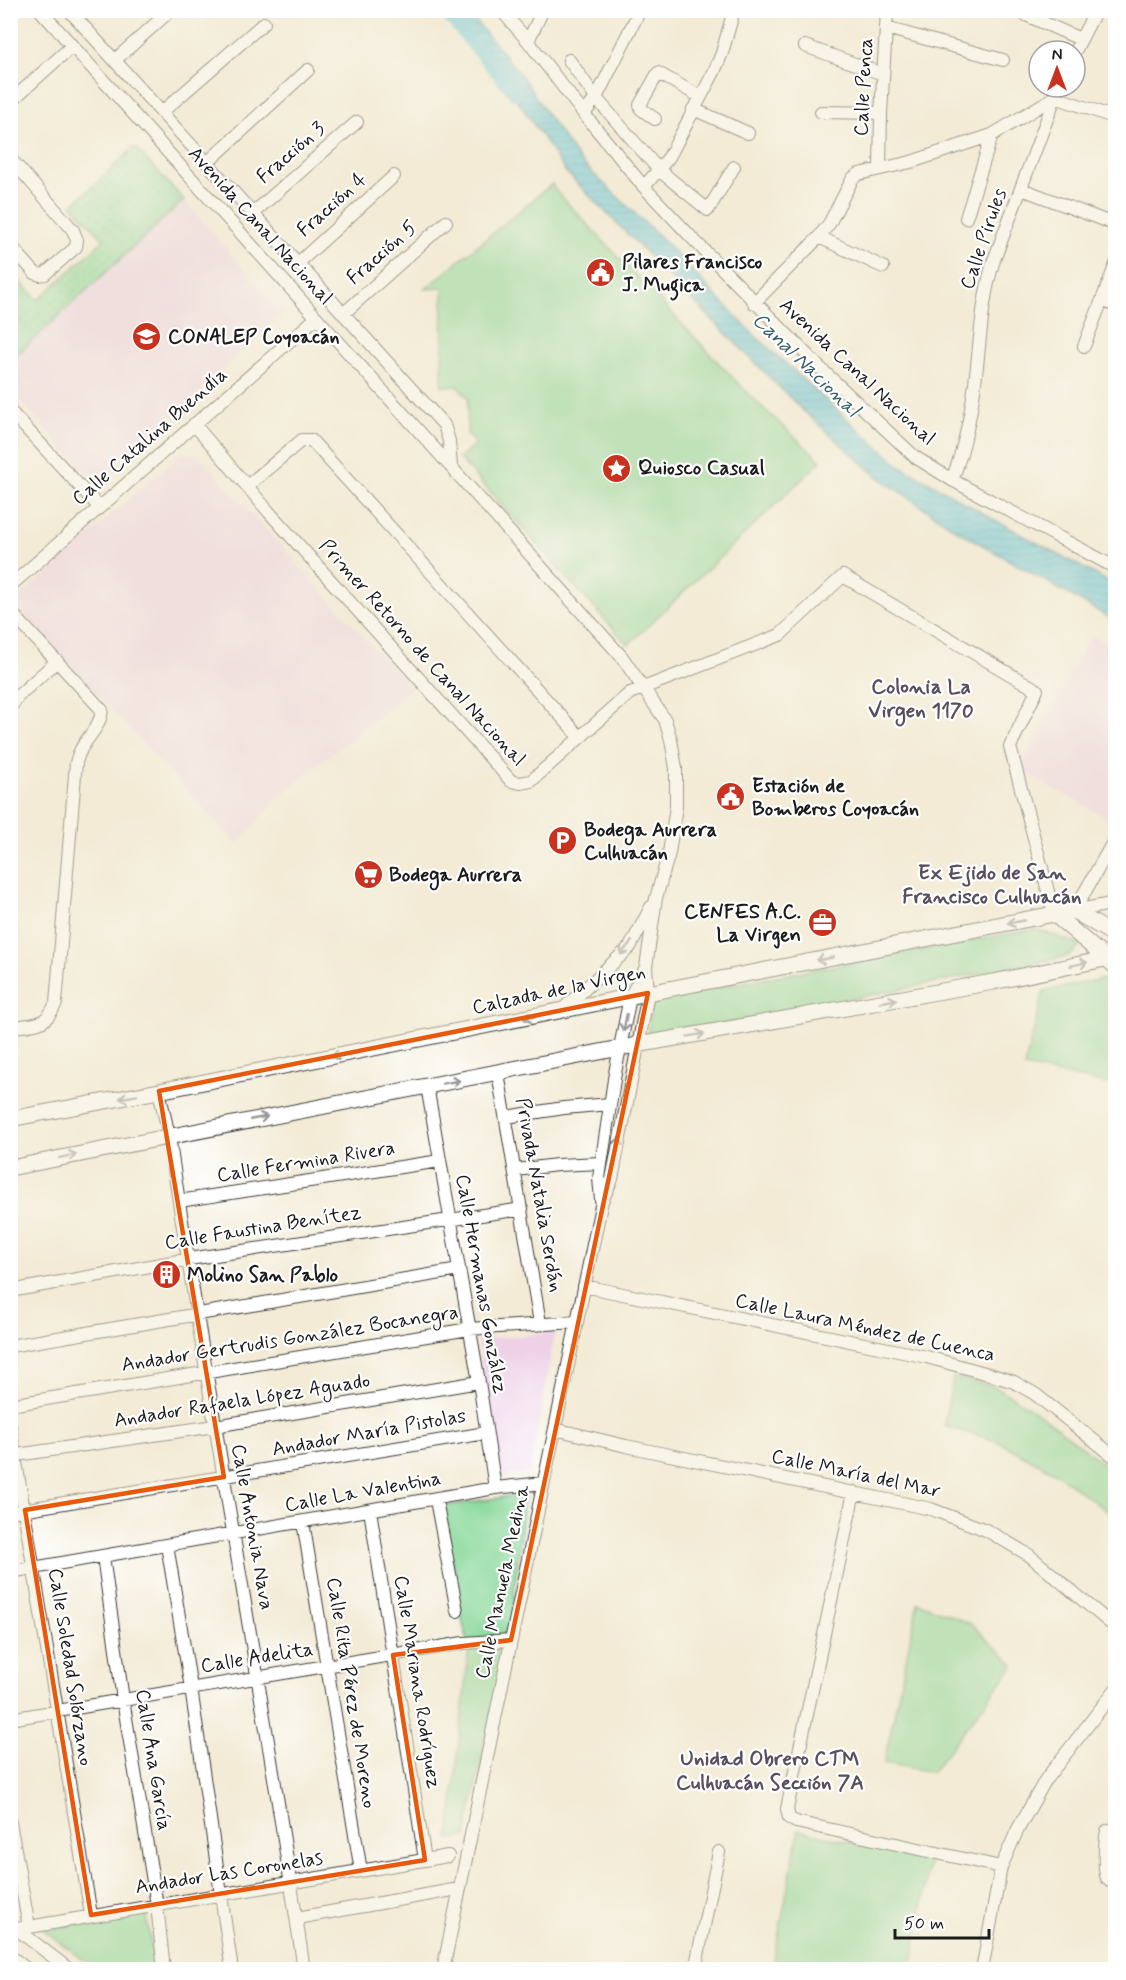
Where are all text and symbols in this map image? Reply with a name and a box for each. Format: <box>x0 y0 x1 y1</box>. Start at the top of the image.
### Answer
street label: Calle Penca <box>848 37 880 137</box>
north arrow <box>1027 39 1087 99</box>
text: N <box>1052 45 1062 66</box>
street label: Fracción 3 <box>251 116 331 190</box>
street label: Avenida Canal Nacional <box>182 141 338 311</box>
street label: Fracción 4 <box>291 166 373 243</box>
street label: Calle Pirules <box>954 185 1014 293</box>
street label: Fracción 5 <box>341 215 423 291</box>
place label: Pilares Francisco J. Mugica <box>622 249 762 301</box>
public building icon: Pilares Francisco J. Mugica <box>585 257 617 289</box>
street label: Avenida Canal Nacional <box>773 292 941 452</box>
water label: Canal Nacional <box>746 306 867 425</box>
school or university icon: CONALEP Coyoacán <box>131 321 163 353</box>
place label: CONALEP Coyoacán <box>168 324 340 351</box>
street label: Calle Catalina Buendía <box>66 362 234 512</box>
place icon: Quiosco Casual <box>601 452 633 484</box>
place label: Quiosco Casual <box>638 455 765 482</box>
street label: Primer Retorno de Canal Nacional <box>313 534 531 772</box>
district label: Colonia La Virgen 1170 <box>868 673 974 727</box>
place label: Estación de Bomberos Coyoacán <box>752 773 919 823</box>
public building icon: Estación de Bomberos Coyoacán <box>715 781 747 813</box>
place label: Bodega Aurrera Culhuacán <box>584 817 717 867</box>
parking icon: Bodega Aurrera Culhuacán <box>547 825 579 857</box>
supermarket icon: Bodega Aurrera <box>352 859 384 891</box>
district label: Ex Ejido de San Francisco Culhuacán <box>902 859 1082 911</box>
place label: Bodega Aurrera <box>389 862 522 891</box>
place label: CENFES A.C. La Virgen <box>684 899 801 949</box>
office icon: CENFES A.C. La Virgen <box>806 907 838 939</box>
one-way arrow <box>1007 917 1026 928</box>
one-way arrow <box>620 940 633 956</box>
one-way arrow <box>815 954 835 965</box>
street label: Calzada de la Virgen <box>470 958 648 1023</box>
one-way arrow <box>1069 958 1088 969</box>
one-way arrow <box>877 995 897 1006</box>
one-way arrow <box>522 1012 542 1023</box>
one-way arrow <box>619 1012 630 1032</box>
one-way arrow <box>685 1030 705 1041</box>
one-way arrow <box>331 1050 351 1061</box>
one-way arrow <box>440 1076 460 1087</box>
one-way arrow <box>119 1092 139 1103</box>
street label: Privada Natalia Serdán <box>509 1096 569 1294</box>
one-way arrow <box>249 1112 268 1123</box>
street label: Calle Fermina Rivera <box>215 1135 397 1189</box>
one-way arrow <box>613 1136 624 1156</box>
one-way arrow <box>58 1150 77 1162</box>
street label: Calle Hermanas González <box>448 1172 514 1396</box>
street label: Calle Faustina Benítez <box>163 1199 363 1257</box>
building icon: Molino San Pablo <box>150 1259 182 1291</box>
place label: Molino San Pablo <box>187 1262 338 1289</box>
street label: Calle Laura Méndez de Cuenca <box>733 1287 997 1369</box>
street label: Andador Gertrudis González Bocanegra <box>120 1299 461 1380</box>
street label: Andador Rafaela López Aguado <box>112 1367 372 1436</box>
street label: Andador María Pistolas <box>270 1403 468 1463</box>
street label: Calle Antonia Nava <box>224 1442 280 1612</box>
street label: Calle María del Mar <box>769 1443 943 1505</box>
street label: Calle La Valentina <box>283 1465 443 1519</box>
street label: Calle Manuela Medina <box>469 1482 537 1682</box>
street label: Calle Soledad Solórzano <box>41 1566 99 1768</box>
street label: Calle Mariana Rodríguez <box>387 1574 447 1791</box>
street label: Calle Rita Pérez de Moreno <box>319 1576 383 1810</box>
street label: Calle Adelita <box>199 1636 315 1680</box>
street label: Calle Ana García <box>128 1687 178 1833</box>
district label: Unidad Obrero CTM Culhuacán Sección 7A <box>676 1745 864 1797</box>
street label: Andador Las Coronelas <box>133 1845 325 1901</box>
scale bar <box>895 1902 990 1940</box>
text: 50 m <box>904 1912 944 1936</box>

